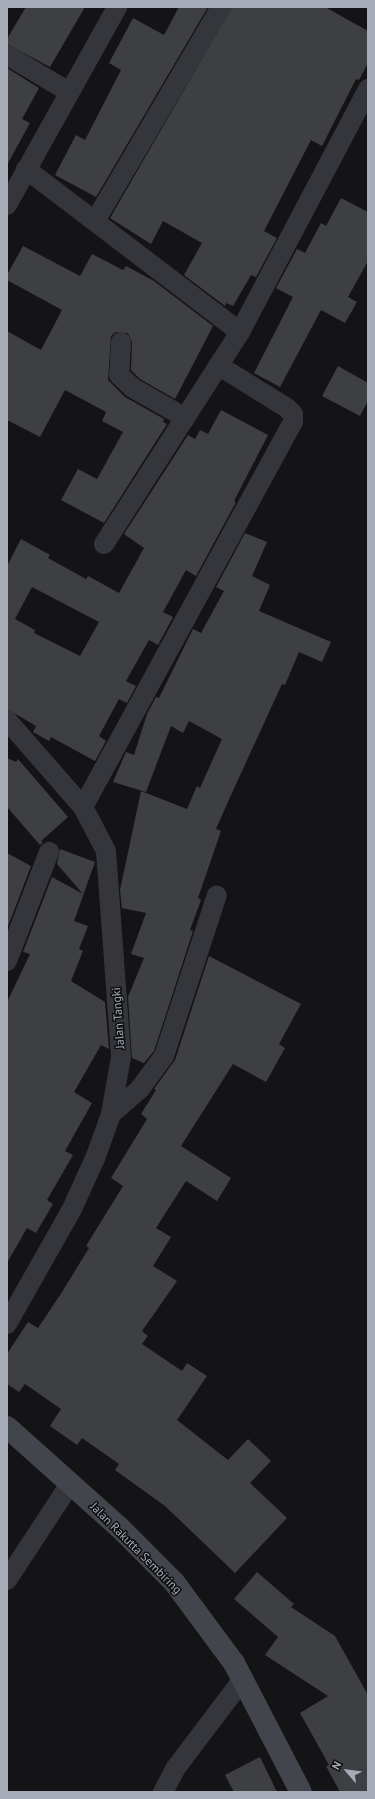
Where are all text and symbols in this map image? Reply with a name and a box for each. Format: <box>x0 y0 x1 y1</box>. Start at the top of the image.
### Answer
street label: Jalan Tangki <box>109 987 127 1049</box>
street label: Jalan Rakutta Sembiring <box>87 1499 185 1597</box>
north arrow <box>327 1751 367 1791</box>
text: N <box>329 1759 344 1772</box>

